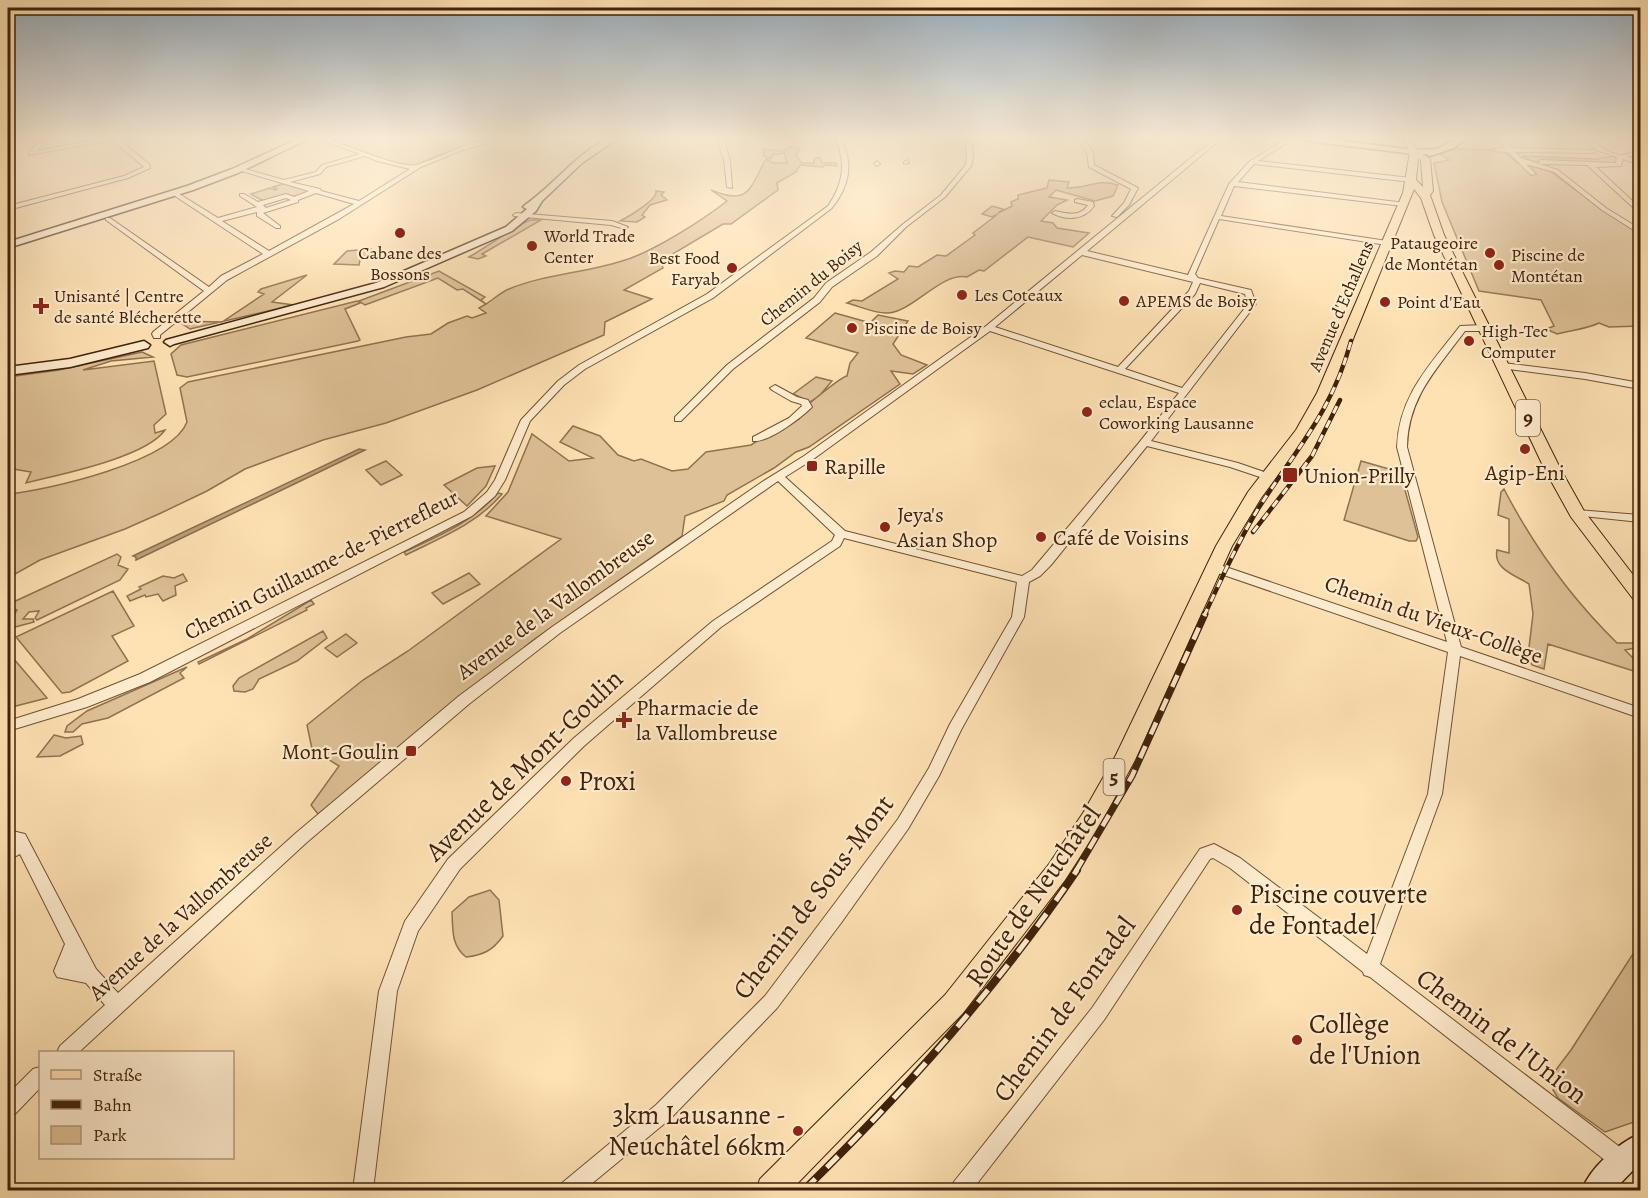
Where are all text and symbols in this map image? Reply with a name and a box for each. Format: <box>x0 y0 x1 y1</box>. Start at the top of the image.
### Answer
place label: World Trade Center <box>543 224 635 269</box>
marker: Cabane des Bossons <box>393 226 407 240</box>
place label: Pataugeoire de Montétan <box>1385 231 1478 276</box>
street label: Chemin du Boisy <box>755 234 868 332</box>
street label: Avenue d'Echallens <box>1302 237 1379 376</box>
marker: World Trade Center <box>525 239 539 253</box>
place label: Cabane des Bossons <box>358 241 442 286</box>
place label: Piscine de Montétan <box>1511 243 1585 288</box>
place label: Best Food Faryab <box>649 246 720 291</box>
marker: Pataugeoire de Montétan <box>1483 246 1497 260</box>
marker: Piscine de Montétan <box>1492 258 1506 272</box>
marker: Best Food Faryab <box>725 261 739 275</box>
place label: Les Coteaux <box>974 283 1063 307</box>
place label: Unisanté | Centre de santé Blécherette <box>54 284 202 329</box>
marker: Les Coteaux <box>955 288 969 302</box>
place label: APEMS de Boisy <box>1135 289 1258 313</box>
place label: Point d'Eau <box>1397 290 1481 314</box>
marker: APEMS de Boisy <box>1117 294 1131 308</box>
marker: Point d'Eau <box>1378 295 1392 309</box>
marker: Unisanté | Centre de santé Blécherette <box>32 297 50 315</box>
place label: Piscine de Boisy <box>864 316 982 340</box>
place label: High-Tec Computer <box>1481 319 1556 364</box>
marker: Piscine de Boisy <box>845 321 859 335</box>
marker: High-Tec Computer <box>1462 334 1476 348</box>
place label: eclau, Espace Coworking Lausanne <box>1099 390 1254 435</box>
road number: 9 <box>1516 400 1540 436</box>
marker: eclau, Espace Coworking Lausanne <box>1080 405 1094 419</box>
marker: Agip-Eni <box>1518 442 1532 456</box>
place label: Rapille <box>824 452 886 482</box>
place label: Agip-Eni <box>1484 458 1565 488</box>
marker: Rapille <box>805 459 819 473</box>
place label: Union-Prilly <box>1304 461 1415 491</box>
marker: Union-Prilly <box>1281 466 1299 484</box>
street label: Chemin Guillaume-de-Pierrefleur <box>179 482 464 647</box>
place label: Jeya's Asian Shop <box>896 500 997 555</box>
marker: Jeya's Asian Shop <box>878 520 892 534</box>
street label: Avenue de la Vallombreuse <box>450 523 661 687</box>
place label: Café de Voisins <box>1053 523 1189 553</box>
marker: Café de Voisins <box>1034 530 1048 544</box>
street label: Chemin du Vieux-Collège <box>1321 569 1547 671</box>
street label: Avenue de Mont-Goulin <box>417 661 631 870</box>
place label: Pharmacie de la Vallombreuse <box>636 693 778 748</box>
marker: Pharmacie de la Vallombreuse <box>617 713 631 727</box>
place label: Mont-Goulin <box>281 737 399 767</box>
marker: Mont-Goulin <box>404 744 418 758</box>
road number: 5 <box>1104 759 1124 795</box>
place label: Proxi <box>578 763 636 799</box>
marker: Proxi <box>559 774 573 788</box>
street label: Chemin de Sous-Mont <box>724 787 902 1007</box>
street label: Route de Neuchâtel <box>957 798 1109 994</box>
street label: Avenue de la Vallombreuse <box>82 826 279 1008</box>
place label: Piscine couverte de Fontadel <box>1249 876 1428 943</box>
marker: Piscine couverte de Fontadel <box>1230 903 1244 917</box>
street label: Chemin de Fontadel <box>984 909 1144 1109</box>
street label: Chemin de l'Union <box>1409 960 1595 1112</box>
place label: Collège de l'Union <box>1309 1006 1421 1073</box>
marker: Collège de l'Union <box>1290 1033 1304 1047</box>
legend <box>39 1051 234 1159</box>
text: Straße <box>93 1063 142 1087</box>
text: Bahn <box>93 1093 132 1117</box>
place label: 3km Lausanne - Neuchâtel 66km <box>608 1097 786 1164</box>
text: Park <box>93 1123 127 1147</box>
marker: 3km Lausanne - Neuchâtel 66km <box>791 1124 805 1138</box>

